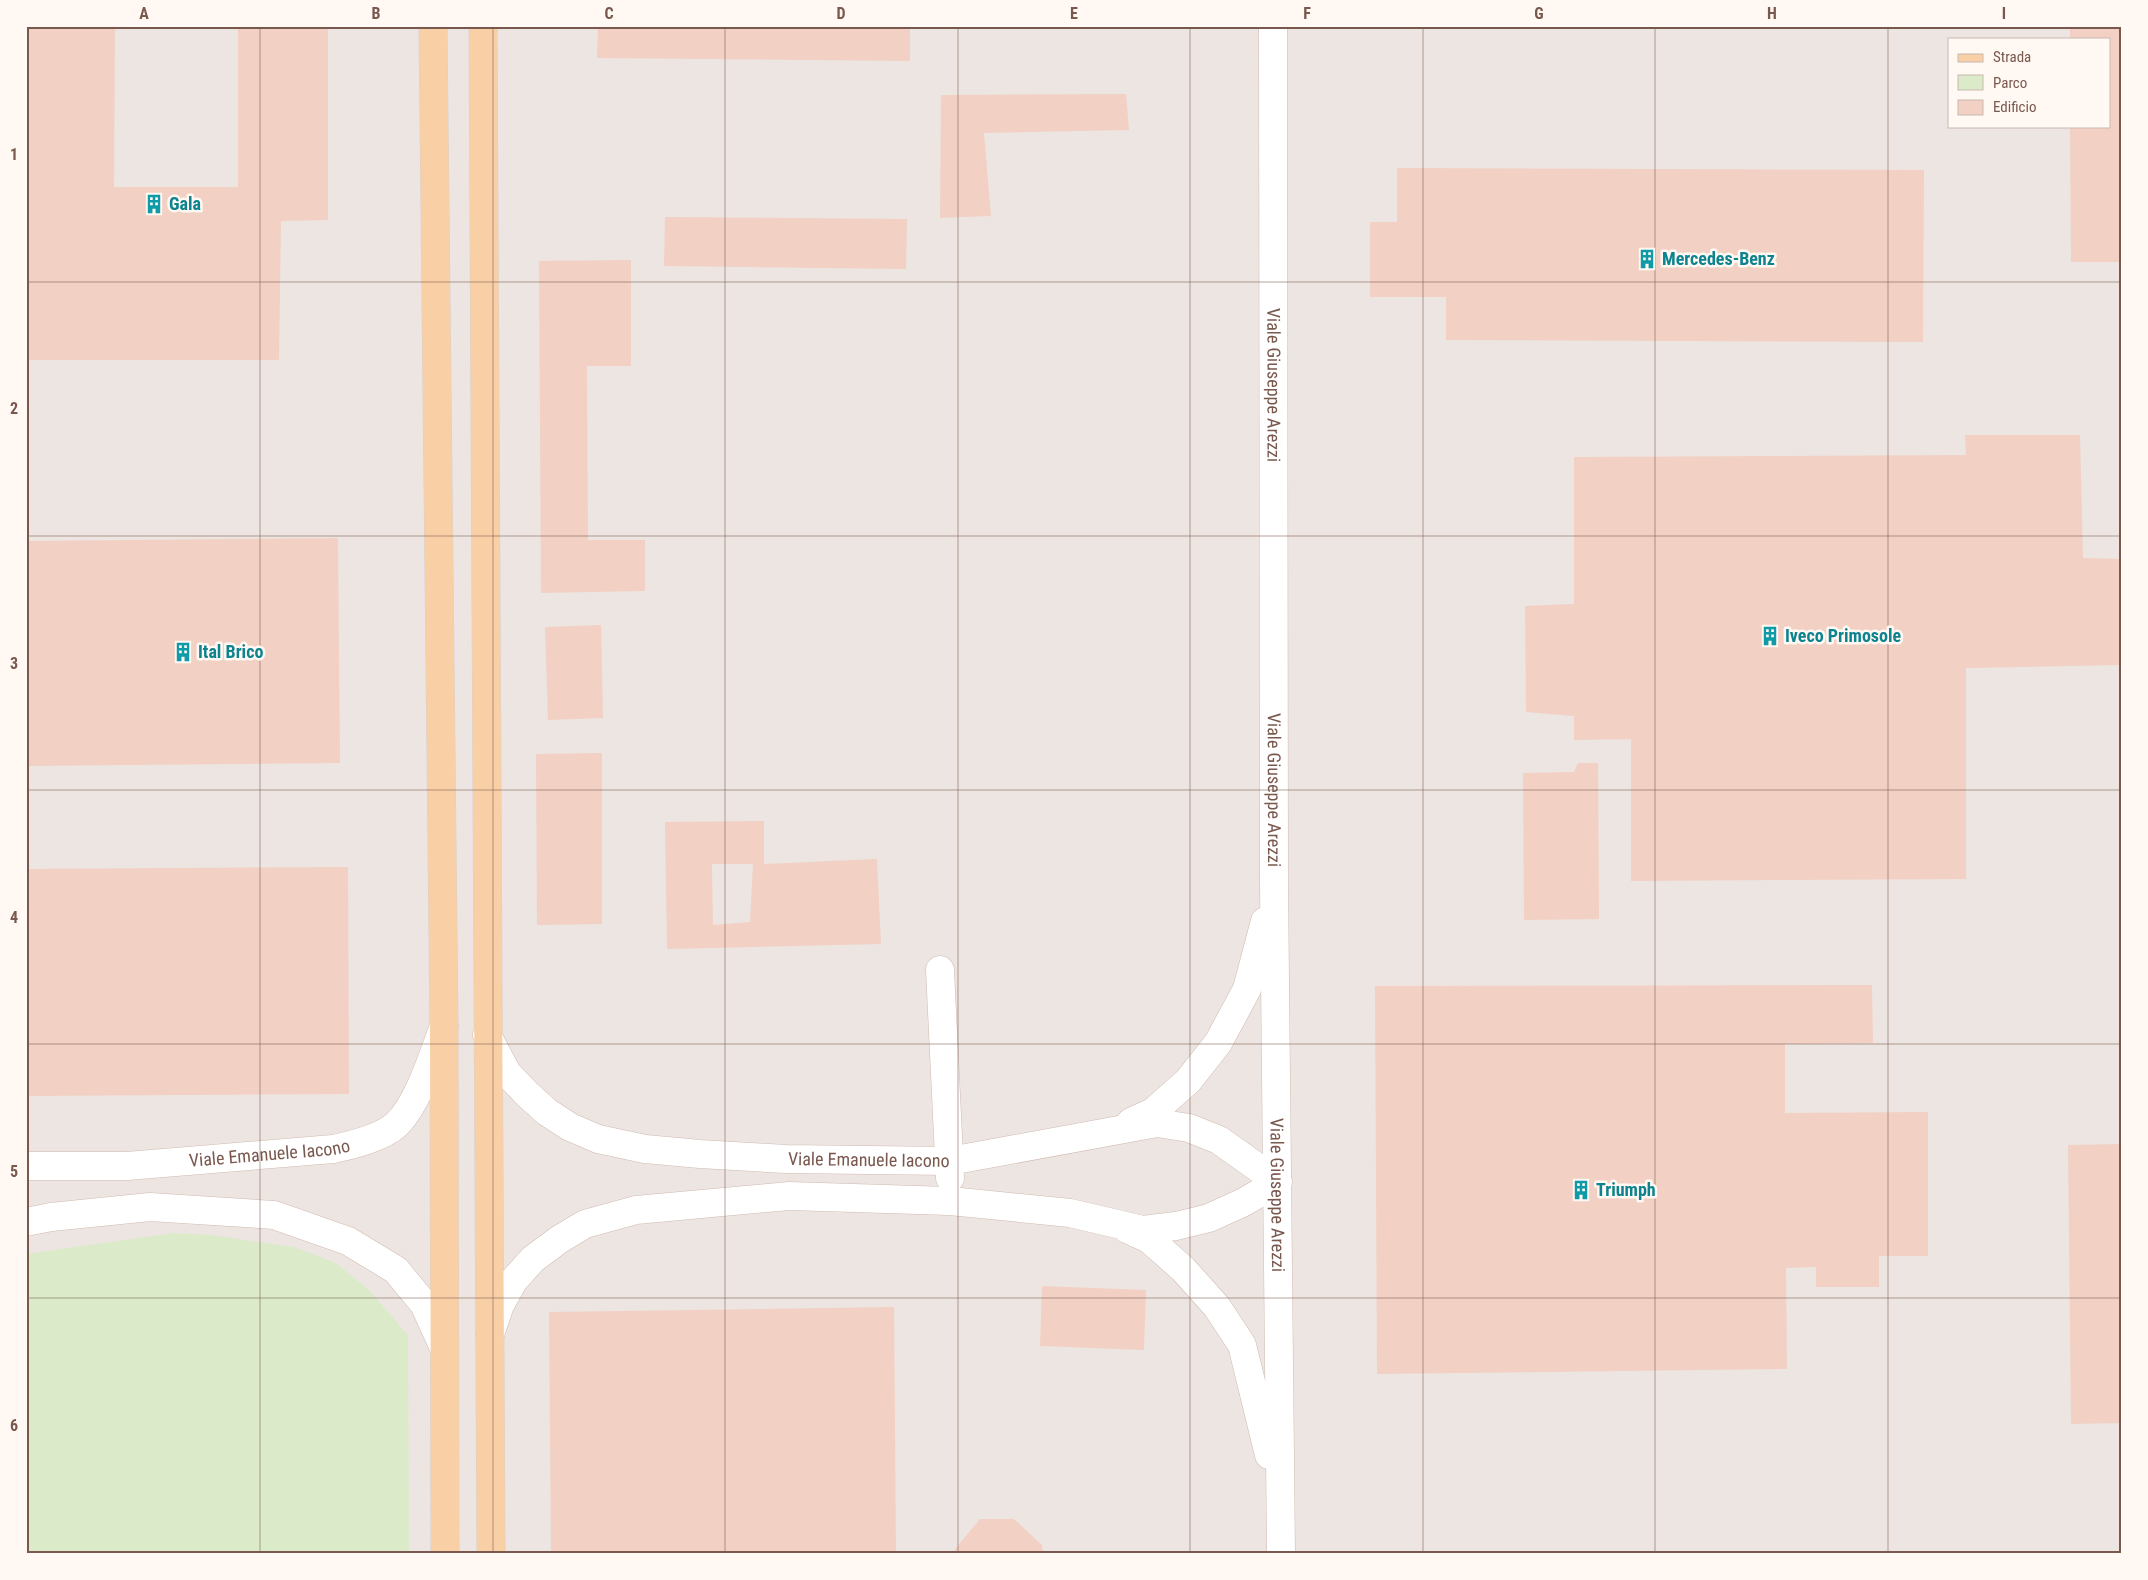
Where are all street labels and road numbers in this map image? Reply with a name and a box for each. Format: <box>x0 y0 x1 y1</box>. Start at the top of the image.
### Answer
street label: Viale Giuseppe Arezzi <box>1263 308 1285 462</box>
street label: Viale Giuseppe Arezzi <box>1264 713 1285 867</box>
street label: Viale Giuseppe Arezzi <box>1266 1118 1289 1272</box>
street label: Viale Emanuele Iacono <box>188 1135 352 1171</box>
street label: Viale Emanuele Iacono <box>788 1148 950 1171</box>

